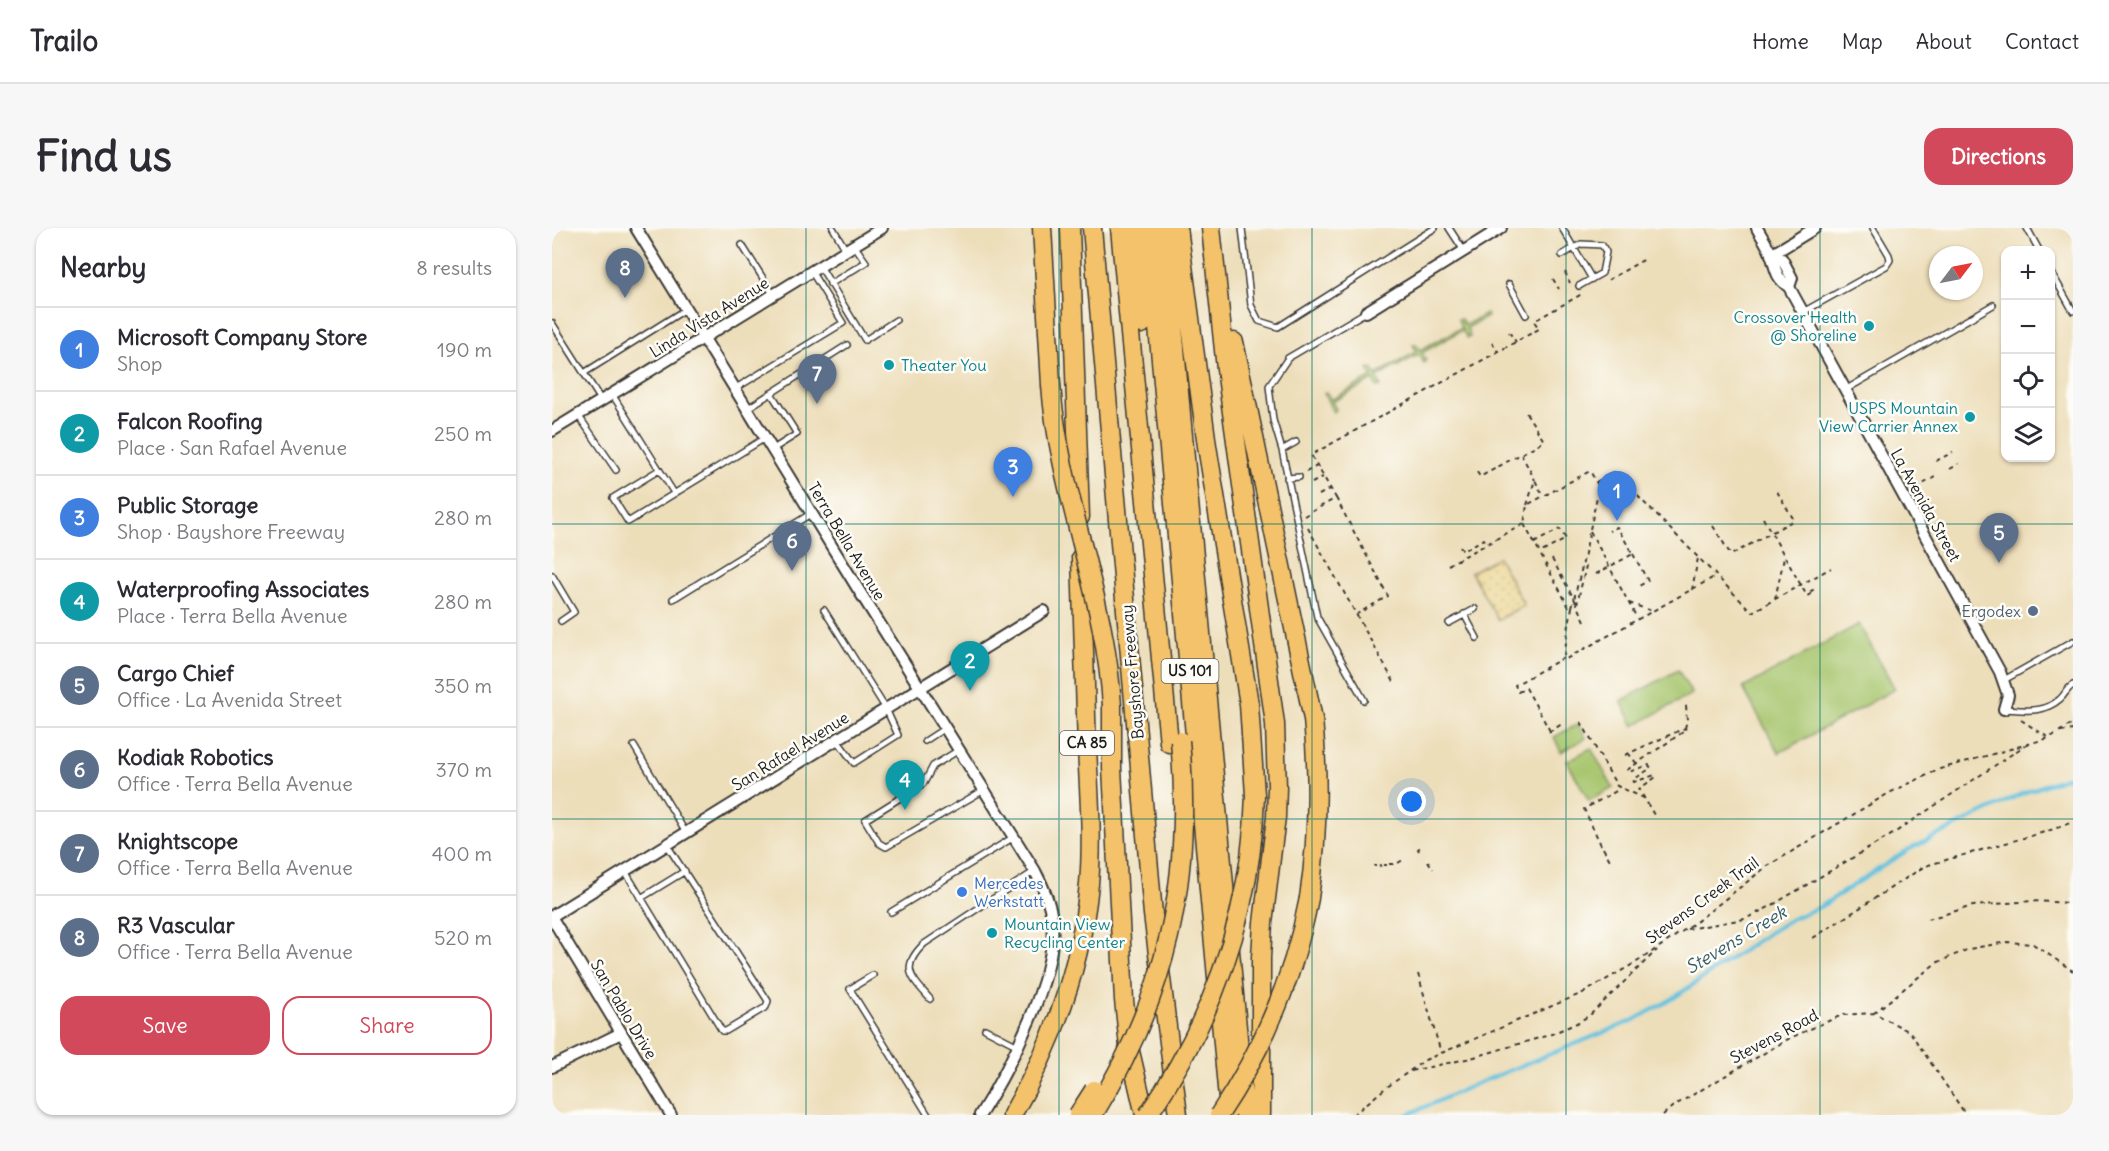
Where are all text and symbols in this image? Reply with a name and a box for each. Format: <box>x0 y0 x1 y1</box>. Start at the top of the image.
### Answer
text: Trailo <box>30 23 98 59</box>
text: Home <box>1752 28 1809 55</box>
text: Map <box>1842 28 1883 55</box>
text: About <box>1916 28 1972 55</box>
text: Contact <box>2005 28 2079 55</box>
button: Directions <box>1924 128 2073 185</box>
text: Find us <box>36 130 172 182</box>
north arrow <box>1929 246 1983 300</box>
map controls <box>2001 246 2055 462</box>
button: + <box>2001 246 2055 300</box>
pin: 8 <box>606 248 644 298</box>
text: Nearby <box>60 251 146 284</box>
text: 8 results <box>416 255 492 280</box>
street label: Linda Vista Avenue <box>646 272 772 362</box>
button: − <box>2001 300 2055 354</box>
place label: Crossover Health @ Shoreline <box>1734 307 1857 345</box>
marker: Crossover Health @ Shoreline <box>1862 319 1876 333</box>
text: Microsoft Company Store <box>117 323 367 351</box>
text: 1 <box>76 337 83 362</box>
text: 190 m <box>437 337 492 362</box>
text: Shop <box>117 351 162 376</box>
pin: 7 <box>798 354 836 404</box>
button: locate <box>2001 354 2055 408</box>
place label: Theater You <box>901 355 987 375</box>
marker: Theater You <box>882 358 896 372</box>
place label: USPS Mountain View Carrier Annex <box>1819 398 1958 436</box>
text: Falcon Roofing <box>117 407 263 435</box>
button: layers <box>2001 408 2055 462</box>
marker: USPS Mountain View Carrier Annex <box>1963 410 1977 424</box>
text: 2 <box>74 421 85 446</box>
text: 250 m <box>434 421 492 446</box>
text: Place · San Rafael Avenue <box>117 435 347 460</box>
street label: La Avenida Street <box>1887 445 1966 565</box>
pin: 3 <box>994 448 1032 497</box>
pin: 1 <box>1598 472 1636 521</box>
street label: Terra Bella Avenue <box>804 478 890 604</box>
text: Public Storage <box>117 491 258 519</box>
text: 3 <box>74 505 85 530</box>
text: 280 m <box>434 505 492 530</box>
pin: 5 <box>1980 514 2018 563</box>
text: Shop · Bayshore Freeway <box>117 519 345 544</box>
pin: 6 <box>772 522 812 571</box>
text: Waterproofing Associates <box>117 575 369 603</box>
text: 4 <box>74 589 85 614</box>
text: 280 m <box>434 589 492 614</box>
place label: Ergodex <box>1962 601 2021 621</box>
text: Place · Terra Bella Avenue <box>117 603 348 628</box>
street label: Bayshore Freeway <box>1116 604 1148 740</box>
marker: Ergodex <box>2026 604 2040 618</box>
pin: 2 <box>950 642 990 691</box>
text: Cargo Chief <box>117 659 234 687</box>
road number: US 101 <box>1162 659 1218 683</box>
text: 5 <box>74 673 85 698</box>
text: 350 m <box>434 673 492 698</box>
text: Office · La Avenida Street <box>117 687 342 712</box>
street label: San Rafael Avenue <box>728 707 852 795</box>
road number: CA 85 <box>1060 731 1114 755</box>
text: Kodiak Robotics <box>117 743 274 771</box>
text: 6 <box>74 757 85 782</box>
text: 370 m <box>435 757 492 782</box>
pin: 4 <box>886 760 924 810</box>
text: Office · Terra Bella Avenue <box>117 771 353 796</box>
your location <box>1397 787 1426 816</box>
text: Knightscope <box>117 827 238 855</box>
text: 7 <box>75 841 84 866</box>
text: 400 m <box>432 841 492 866</box>
street label: Stevens Creek Trail <box>1642 853 1762 947</box>
text: Office · Terra Bella Avenue <box>117 855 353 880</box>
place label: Mercedes Werkstatt <box>974 873 1044 911</box>
marker: Mercedes Werkstatt <box>955 885 969 899</box>
water label: Stevens Creek <box>1682 901 1790 979</box>
text: R3 Vascular <box>117 911 235 939</box>
place label: Mountain View Recycling Center <box>1004 914 1126 952</box>
text: 8 <box>74 925 85 950</box>
text: 520 m <box>434 925 492 950</box>
marker: Mountain View Recycling Center <box>985 926 999 940</box>
text: Office · Terra Bella Avenue <box>117 939 353 964</box>
street label: San Pablo Drive <box>586 956 662 1062</box>
button: Save <box>60 996 270 1055</box>
button: Share <box>282 996 492 1055</box>
street label: Stevens Road <box>1727 1004 1821 1068</box>

